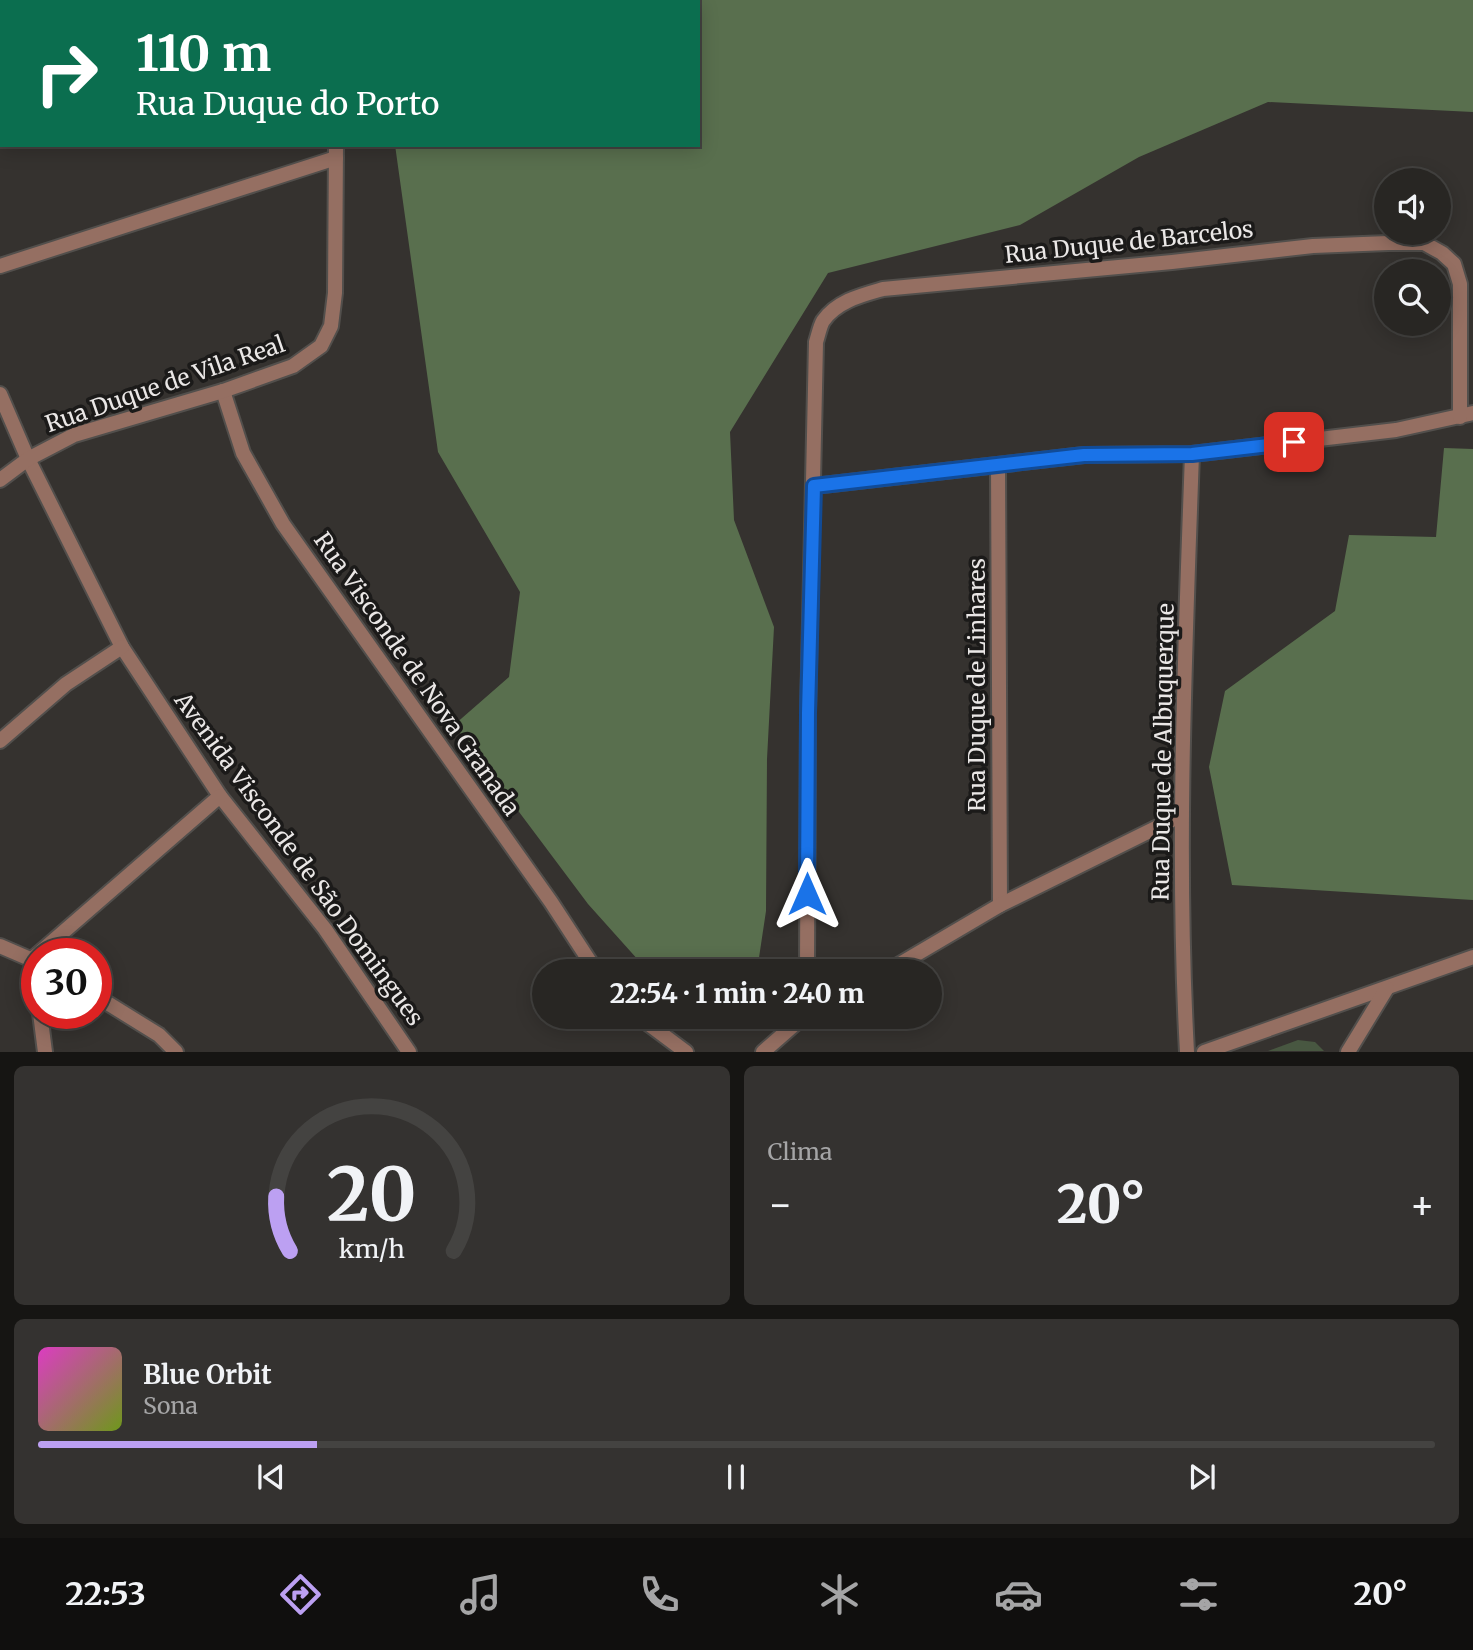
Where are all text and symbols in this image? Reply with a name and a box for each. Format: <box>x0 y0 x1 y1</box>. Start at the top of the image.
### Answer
text: 110 m <box>136 23 271 84</box>
icon: right <box>21 28 112 119</box>
text: Rua Duque do Porto <box>136 84 439 124</box>
map controls <box>1374 168 1451 336</box>
button: sound <box>1374 168 1451 245</box>
street label: Rua Duque de Barcelos <box>1003 214 1255 269</box>
button: search <box>1374 259 1451 336</box>
street label: Rua Duque de Vila Real <box>41 329 289 438</box>
pin <box>1264 412 1324 472</box>
icon: arrive <box>1275 423 1313 461</box>
street label: Rua Visconde de Nova Granada <box>308 526 527 821</box>
street label: Rua Duque de Linhares <box>962 558 991 812</box>
street label: Rua Duque de Albuquerque <box>1145 603 1180 901</box>
street label: Avenida Visconde de São Domingues <box>168 686 430 1031</box>
position arrow <box>770 857 844 931</box>
speed limit sign: 30 <box>21 938 112 1029</box>
text: 22:54 · 1 min · 240 m <box>610 977 864 1010</box>
text: Clima <box>768 1137 832 1166</box>
text: 20 <box>327 1150 417 1242</box>
text: 20° <box>1057 1172 1146 1237</box>
text: − <box>768 1181 793 1228</box>
text: + <box>1410 1181 1435 1228</box>
text: km/h <box>339 1233 405 1265</box>
text: Blue Orbit <box>143 1358 272 1391</box>
text: Sona <box>143 1391 198 1420</box>
icon: previous <box>252 1458 290 1496</box>
icon: pause <box>717 1458 755 1496</box>
icon: next <box>1183 1458 1221 1496</box>
icon: directions <box>276 1570 325 1619</box>
icon: music <box>456 1570 505 1619</box>
icon: phone <box>635 1570 684 1619</box>
icon: climate <box>815 1570 864 1619</box>
icon: car <box>994 1570 1043 1619</box>
icon: filters <box>1174 1570 1223 1619</box>
text: 22:53 <box>65 1574 146 1614</box>
text: 20° <box>1354 1574 1408 1614</box>

